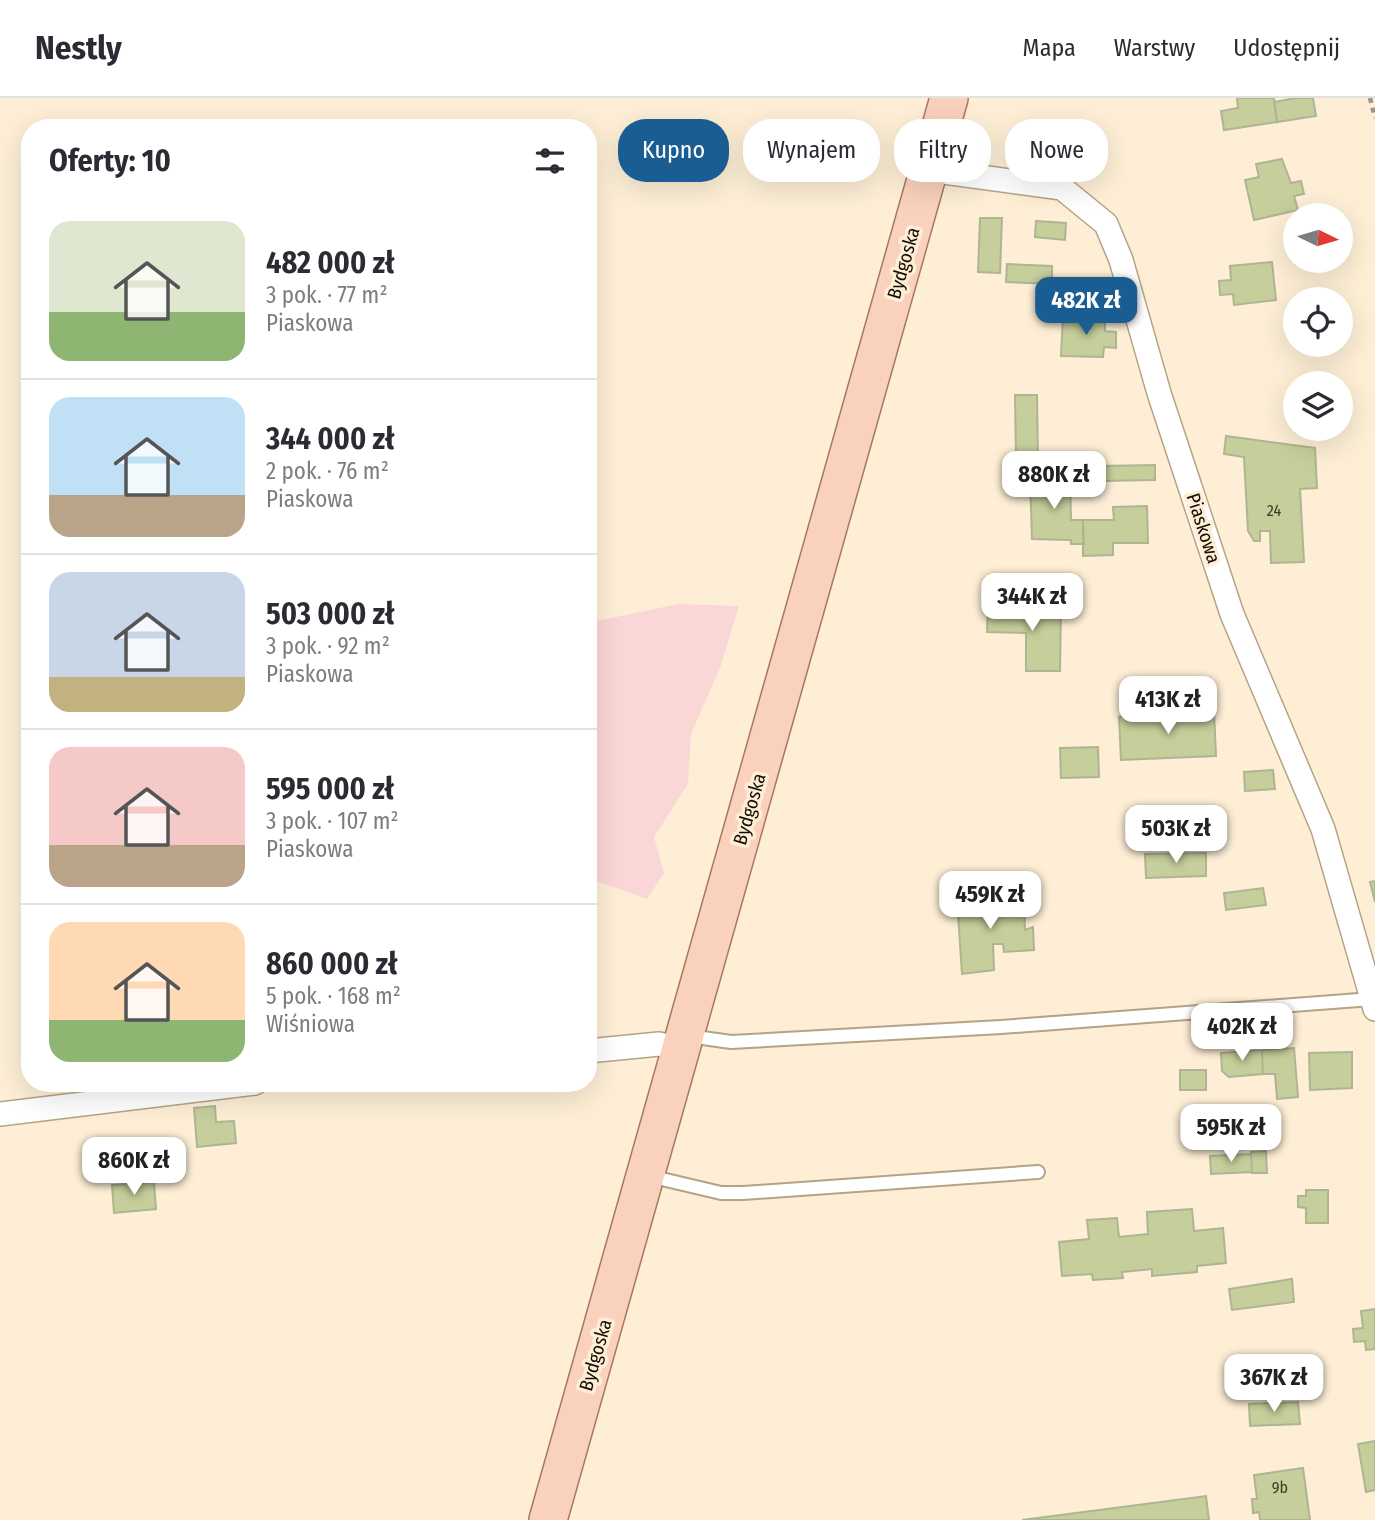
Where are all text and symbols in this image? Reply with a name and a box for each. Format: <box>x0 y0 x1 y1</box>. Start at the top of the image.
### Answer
text: Nestly <box>35 28 122 68</box>
text: Mapa <box>1023 34 1076 62</box>
text: Warstwy <box>1114 34 1195 62</box>
text: Udostępnij <box>1233 34 1340 62</box>
chip: Kupno <box>618 119 729 182</box>
chip: Wynajem <box>743 119 880 182</box>
chip: Filtry <box>894 119 991 182</box>
chip: Nowe <box>1005 119 1108 182</box>
icon: filters <box>531 142 569 180</box>
text: Oferty: 10 <box>49 143 171 179</box>
north arrow <box>1283 203 1353 273</box>
map controls <box>1283 203 1353 441</box>
street label: Bydgoska <box>882 225 925 302</box>
text: 482 000 zł <box>266 245 395 281</box>
icon: home <box>105 249 189 333</box>
pin: 482K zł <box>1021 278 1151 337</box>
text: 3 pok. · 77 m² <box>266 281 388 309</box>
text: 482K zł <box>1051 286 1121 314</box>
button: locate <box>1283 287 1353 357</box>
text: Piaskowa <box>266 309 353 337</box>
button: layers <box>1283 371 1353 441</box>
text: 344 000 zł <box>266 421 395 457</box>
icon: home <box>105 425 189 509</box>
pin: 880K zł <box>989 452 1119 511</box>
text: 2 pok. · 76 m² <box>266 457 389 485</box>
text: 880K zł <box>1018 460 1090 488</box>
text: Piaskowa <box>266 485 353 513</box>
street label: Piaskowa <box>1181 490 1226 566</box>
house number: 24 <box>1267 501 1281 520</box>
pin: 344K zł <box>967 574 1097 633</box>
text: 344K zł <box>997 582 1067 610</box>
text: 503 000 zł <box>266 596 395 632</box>
icon: home <box>105 600 189 684</box>
text: 3 pok. · 92 m² <box>266 632 390 660</box>
text: Piaskowa <box>266 660 353 688</box>
pin: 413K zł <box>1103 676 1233 736</box>
text: 413K zł <box>1135 685 1201 713</box>
text: 595 000 zł <box>266 771 394 807</box>
street label: Bydgoska <box>728 771 771 848</box>
icon: home <box>105 775 189 859</box>
pin: 503K zł <box>1111 806 1241 865</box>
text: 3 pok. · 107 m² <box>266 807 399 835</box>
text: 503K zł <box>1141 814 1211 842</box>
text: Piaskowa <box>266 835 353 863</box>
pin: 459K zł <box>925 872 1055 931</box>
text: 459K zł <box>955 880 1025 908</box>
text: 860 000 zł <box>266 946 398 982</box>
icon: home <box>105 950 189 1034</box>
text: 5 pok. · 168 m² <box>266 982 401 1010</box>
pin: 402K zł <box>1177 1004 1307 1063</box>
text: Wiśniowa <box>266 1010 355 1038</box>
text: 402K zł <box>1207 1012 1277 1040</box>
pin: 595K zł <box>1166 1104 1296 1164</box>
text: 595K zł <box>1196 1113 1266 1141</box>
pin: 860K zł <box>69 1138 199 1197</box>
text: 860K zł <box>98 1146 170 1174</box>
street label: Bydgoska <box>574 1317 617 1394</box>
pin: 367K zł <box>1209 1354 1339 1414</box>
text: 367K zł <box>1240 1363 1308 1391</box>
house number: 9b <box>1272 1478 1288 1497</box>

